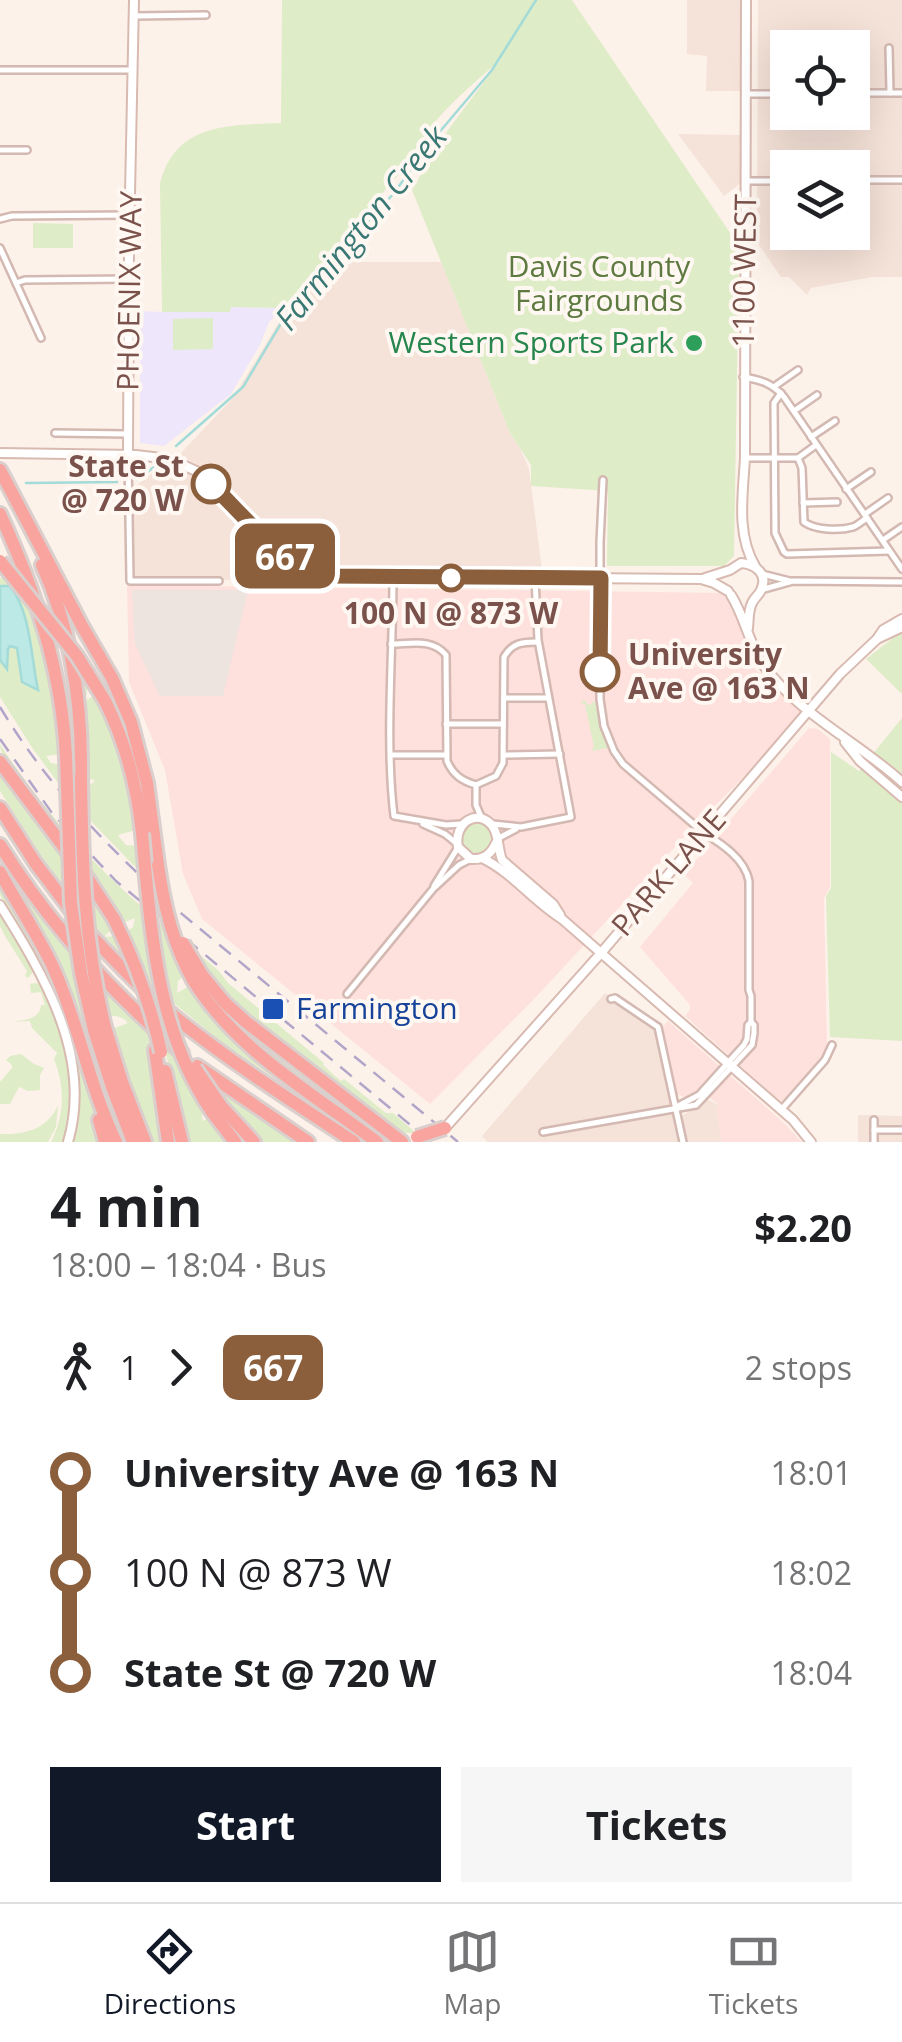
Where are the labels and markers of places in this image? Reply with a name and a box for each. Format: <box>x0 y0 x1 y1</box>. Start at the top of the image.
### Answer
place label: Western Sports Park <box>389 321 674 362</box>
marker: Western Sports Park <box>683 332 705 354</box>
place label: State St @ 720 W <box>61 445 184 520</box>
marker: State St @ 720 W <box>192 465 230 503</box>
marker: 100 N @ 873 W <box>438 565 464 591</box>
place label: 100 N @ 873 W <box>344 592 558 633</box>
place label: University Ave @ 163 N <box>628 633 810 708</box>
marker: University Ave @ 163 N <box>581 653 619 691</box>
place label: Farmington <box>296 987 458 1028</box>
marker: Farmington <box>260 996 286 1022</box>

